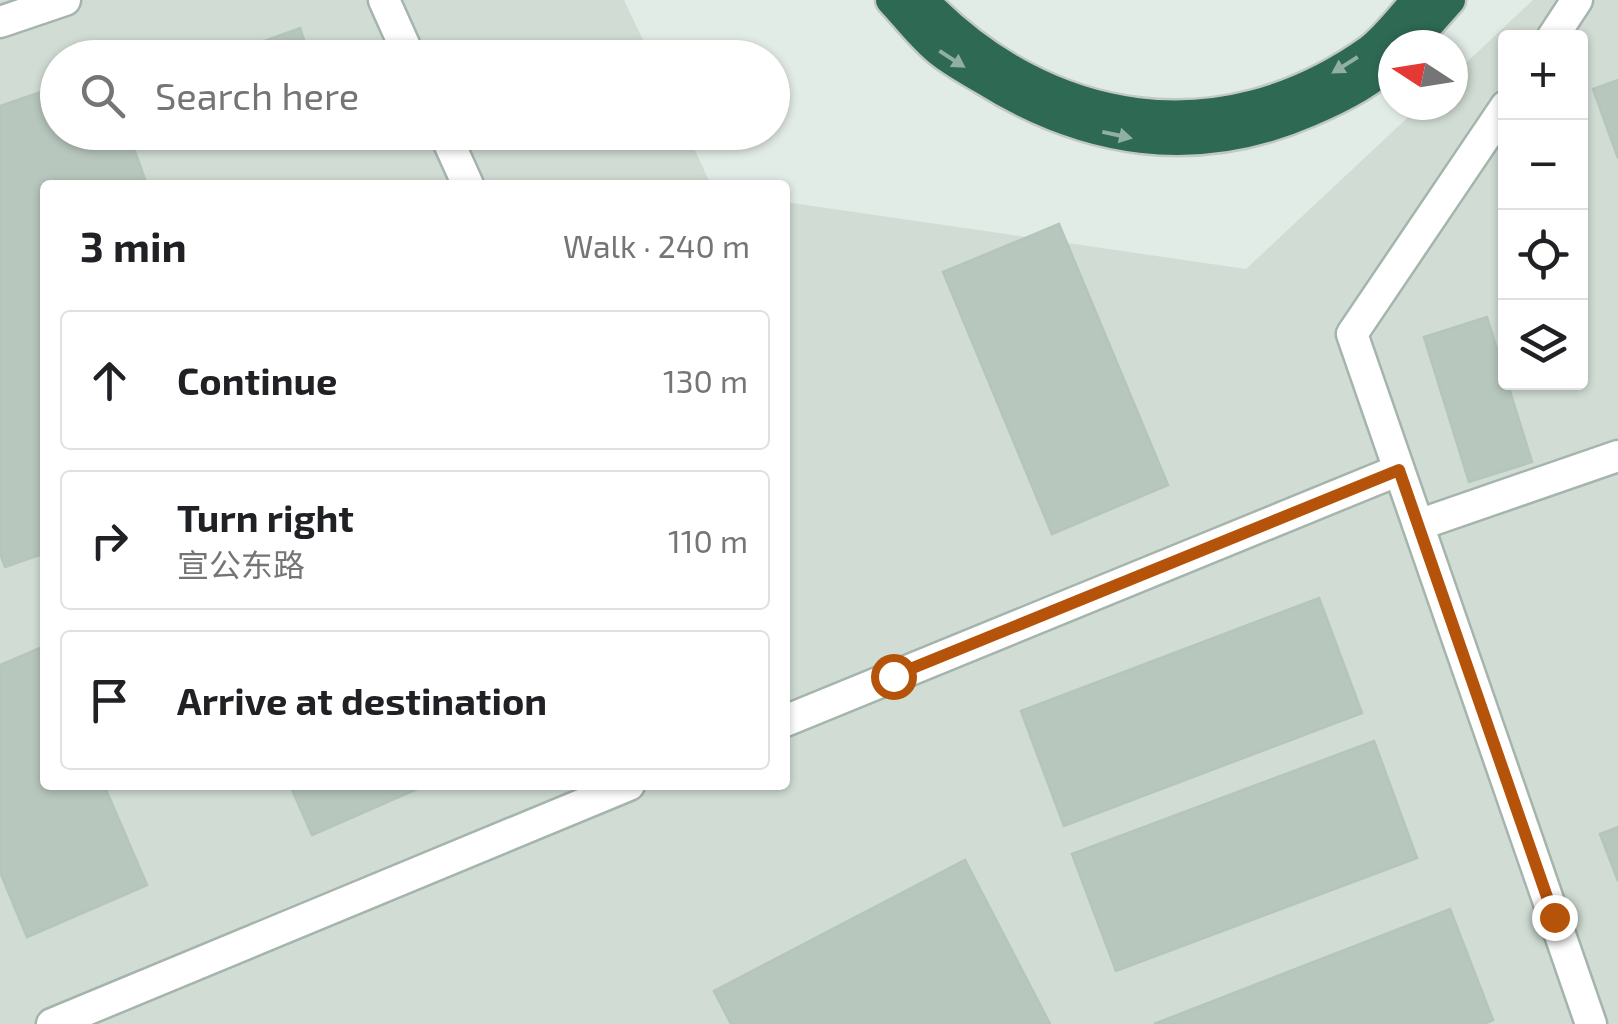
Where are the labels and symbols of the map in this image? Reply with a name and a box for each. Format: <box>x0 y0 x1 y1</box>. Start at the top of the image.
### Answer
north arrow <box>1378 30 1468 120</box>
one-way arrow <box>939 50 966 68</box>
one-way arrow <box>1331 56 1359 73</box>
one-way arrow <box>1102 127 1133 143</box>
route start <box>871 654 917 700</box>
route end <box>1532 895 1578 941</box>

